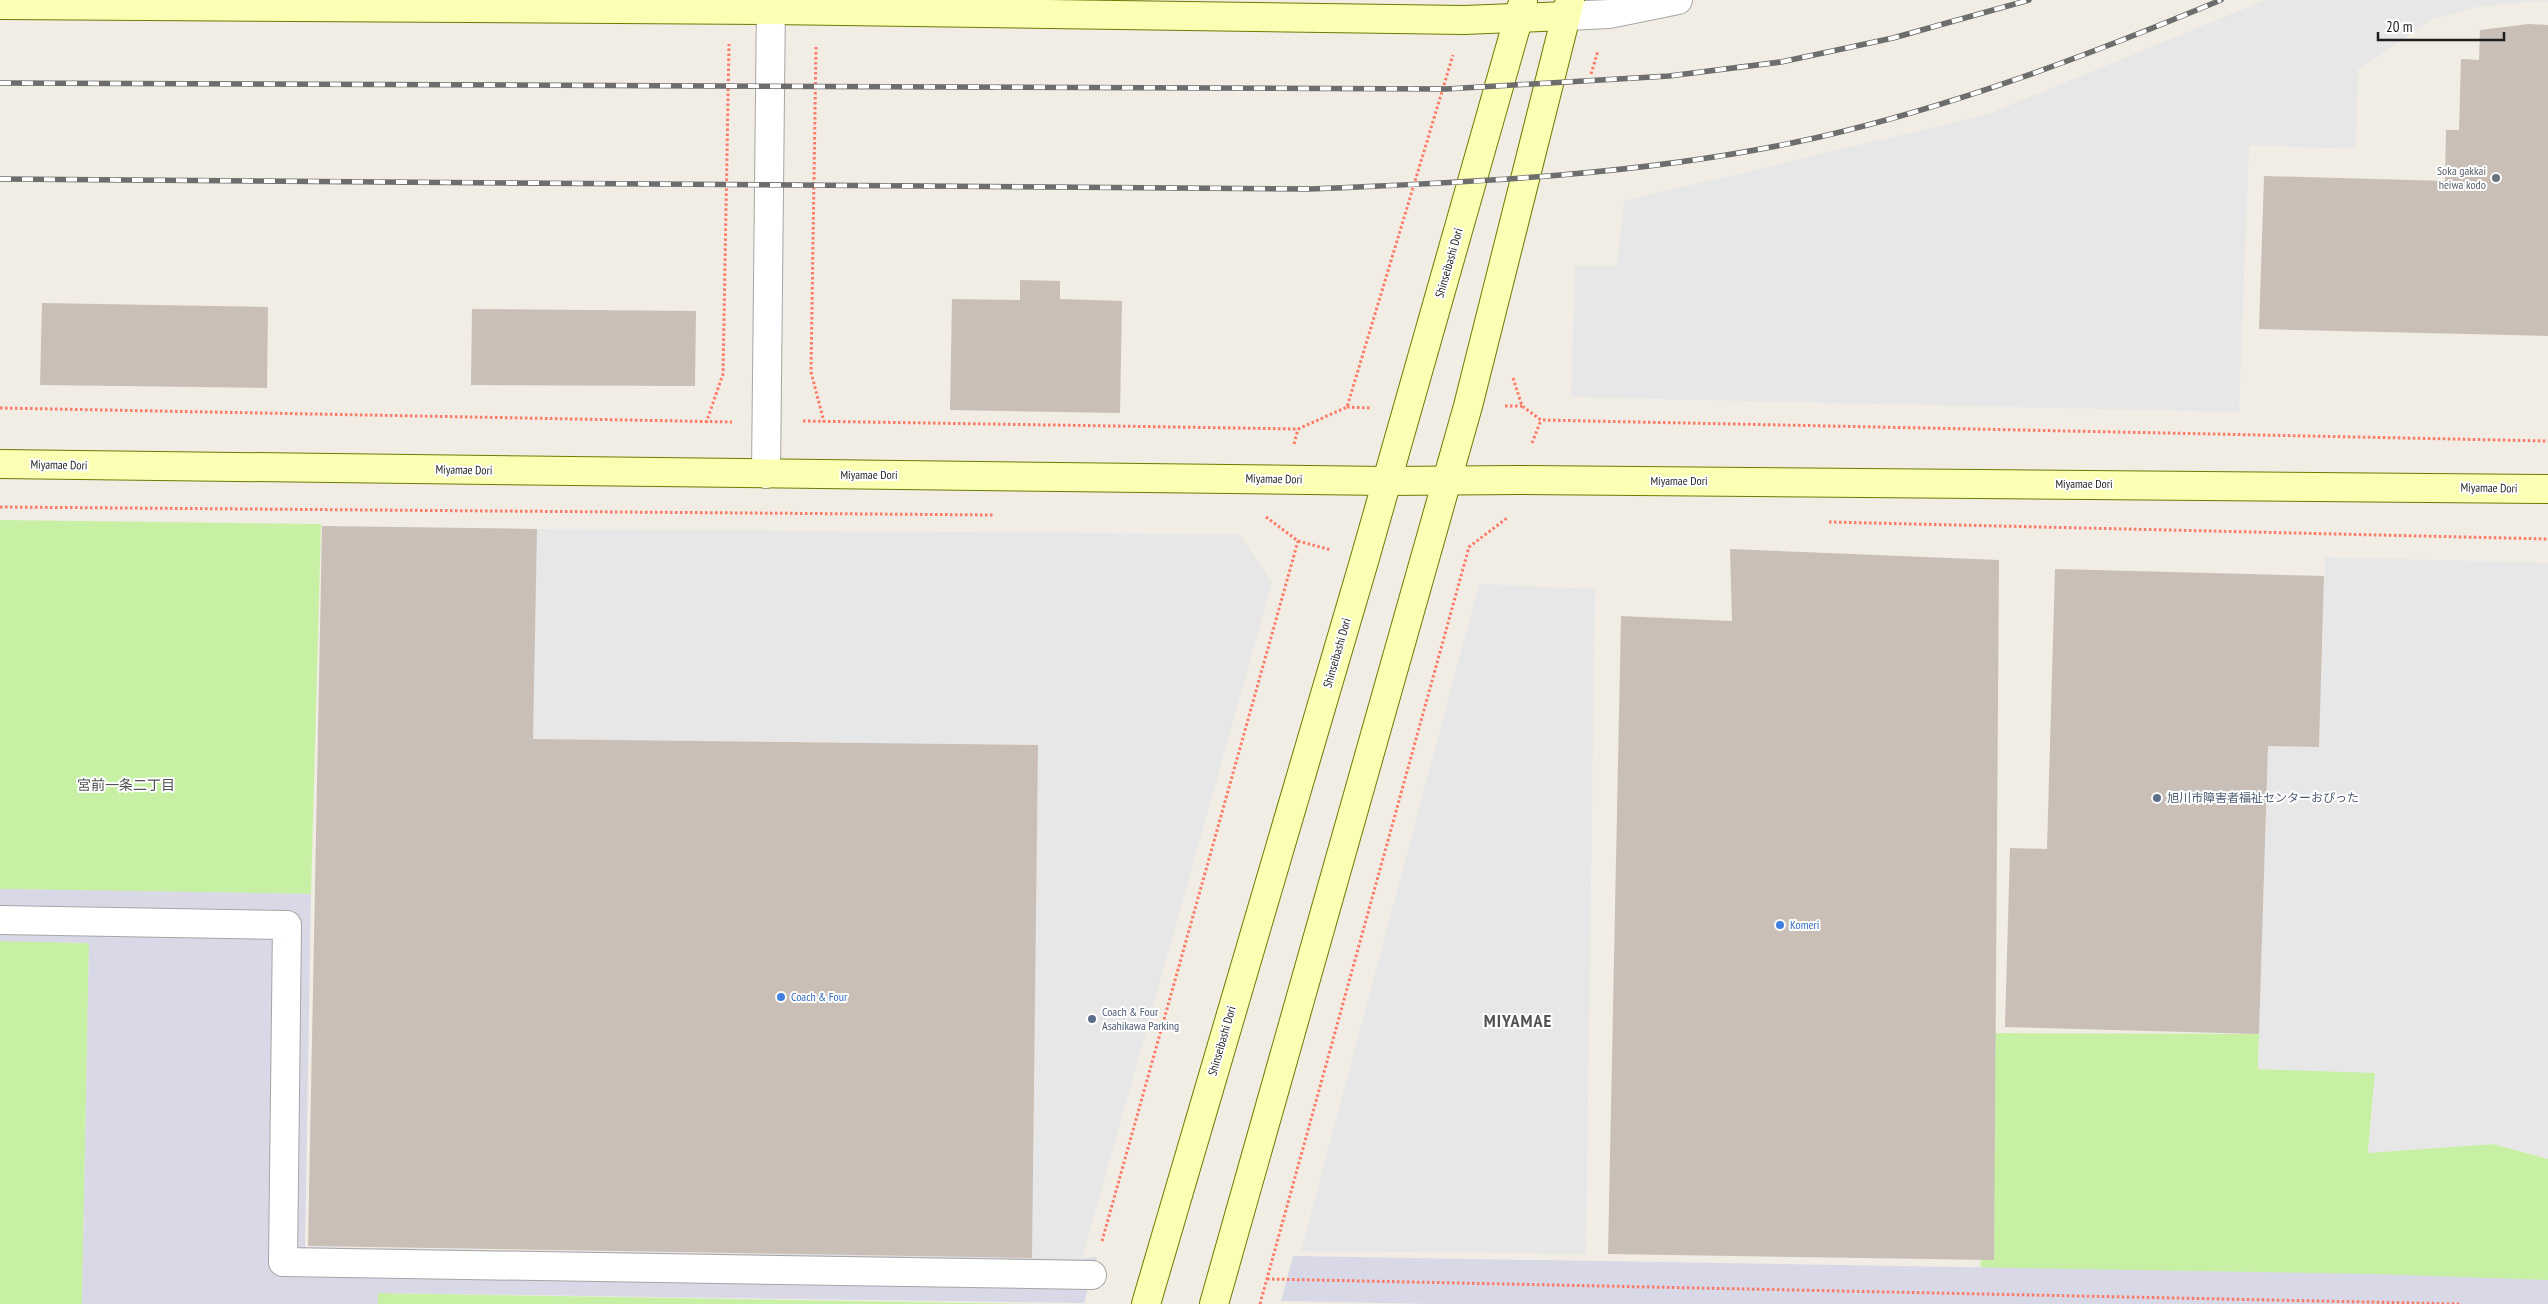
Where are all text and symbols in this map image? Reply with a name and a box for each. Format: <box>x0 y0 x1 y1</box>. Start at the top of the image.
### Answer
scale bar <box>2378 10 2504 42</box>
text: 20 m <box>2386 17 2412 36</box>
place label: Soka gakkai heiwa kodo <box>2437 163 2486 192</box>
marker: Soka gakkai heiwa kodo <box>2490 172 2502 184</box>
street label: Shinseibashi Dori <box>1431 226 1466 299</box>
street label: Miyamae Dori <box>30 457 88 472</box>
street label: Miyamae Dori <box>435 462 493 477</box>
street label: Miyamae Dori <box>840 467 898 482</box>
street label: Miyamae Dori <box>1245 471 1303 486</box>
street label: Miyamae Dori <box>1650 473 1708 488</box>
street label: Miyamae Dori <box>2055 476 2113 491</box>
street label: Miyamae Dori <box>2460 480 2518 495</box>
street label: Shinseibashi Dori <box>1319 616 1354 689</box>
district label: 宮前一条二丁目 <box>77 776 175 794</box>
place label: 旭川市障害者福祉センターおぴった <box>2167 790 2359 805</box>
marker: 旭川市障害者福祉センターおぴった <box>2151 792 2163 804</box>
place label: Komeri <box>1790 917 1819 932</box>
marker: Komeri <box>1774 919 1786 931</box>
place label: Coach & Four <box>791 989 848 1004</box>
marker: Coach & Four <box>775 991 787 1003</box>
place label: Coach & Four Asahikawa Parking <box>1102 1004 1179 1033</box>
street label: Shinseibashi Dori <box>1204 1004 1239 1077</box>
district label: MIYAMAE <box>1484 1009 1552 1032</box>
marker: Coach & Four Asahikawa Parking <box>1086 1013 1098 1025</box>

